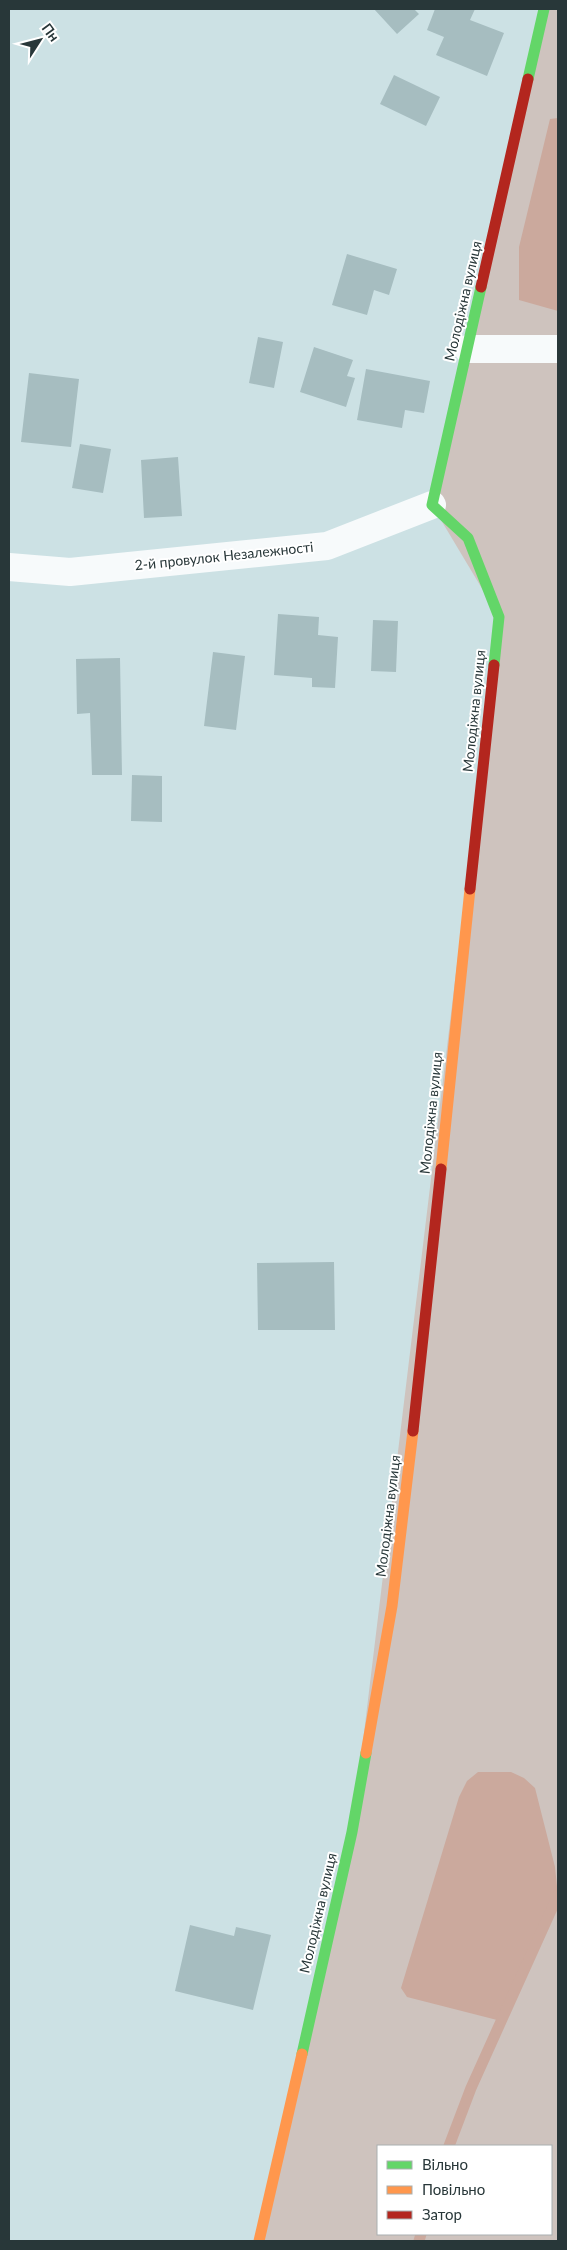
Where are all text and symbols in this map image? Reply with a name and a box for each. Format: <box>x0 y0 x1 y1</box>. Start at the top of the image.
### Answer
north arrow <box>15 15 65 65</box>
text: Пн <box>39 20 63 44</box>
street label: Молодіжна вулиця <box>440 239 485 363</box>
street label: 2-й провулок Незалежності <box>134 538 314 573</box>
street label: Молодіжна вулиця <box>459 649 488 773</box>
street label: Молодіжна вулиця <box>416 1051 445 1175</box>
street label: Молодіжна вулиця <box>372 1454 403 1578</box>
street label: Молодіжна вулиця <box>295 1851 340 1975</box>
legend <box>377 2145 552 2235</box>
text: Вільно <box>422 2155 468 2173</box>
text: Повільно <box>422 2180 485 2198</box>
text: Затор <box>422 2205 462 2223</box>

